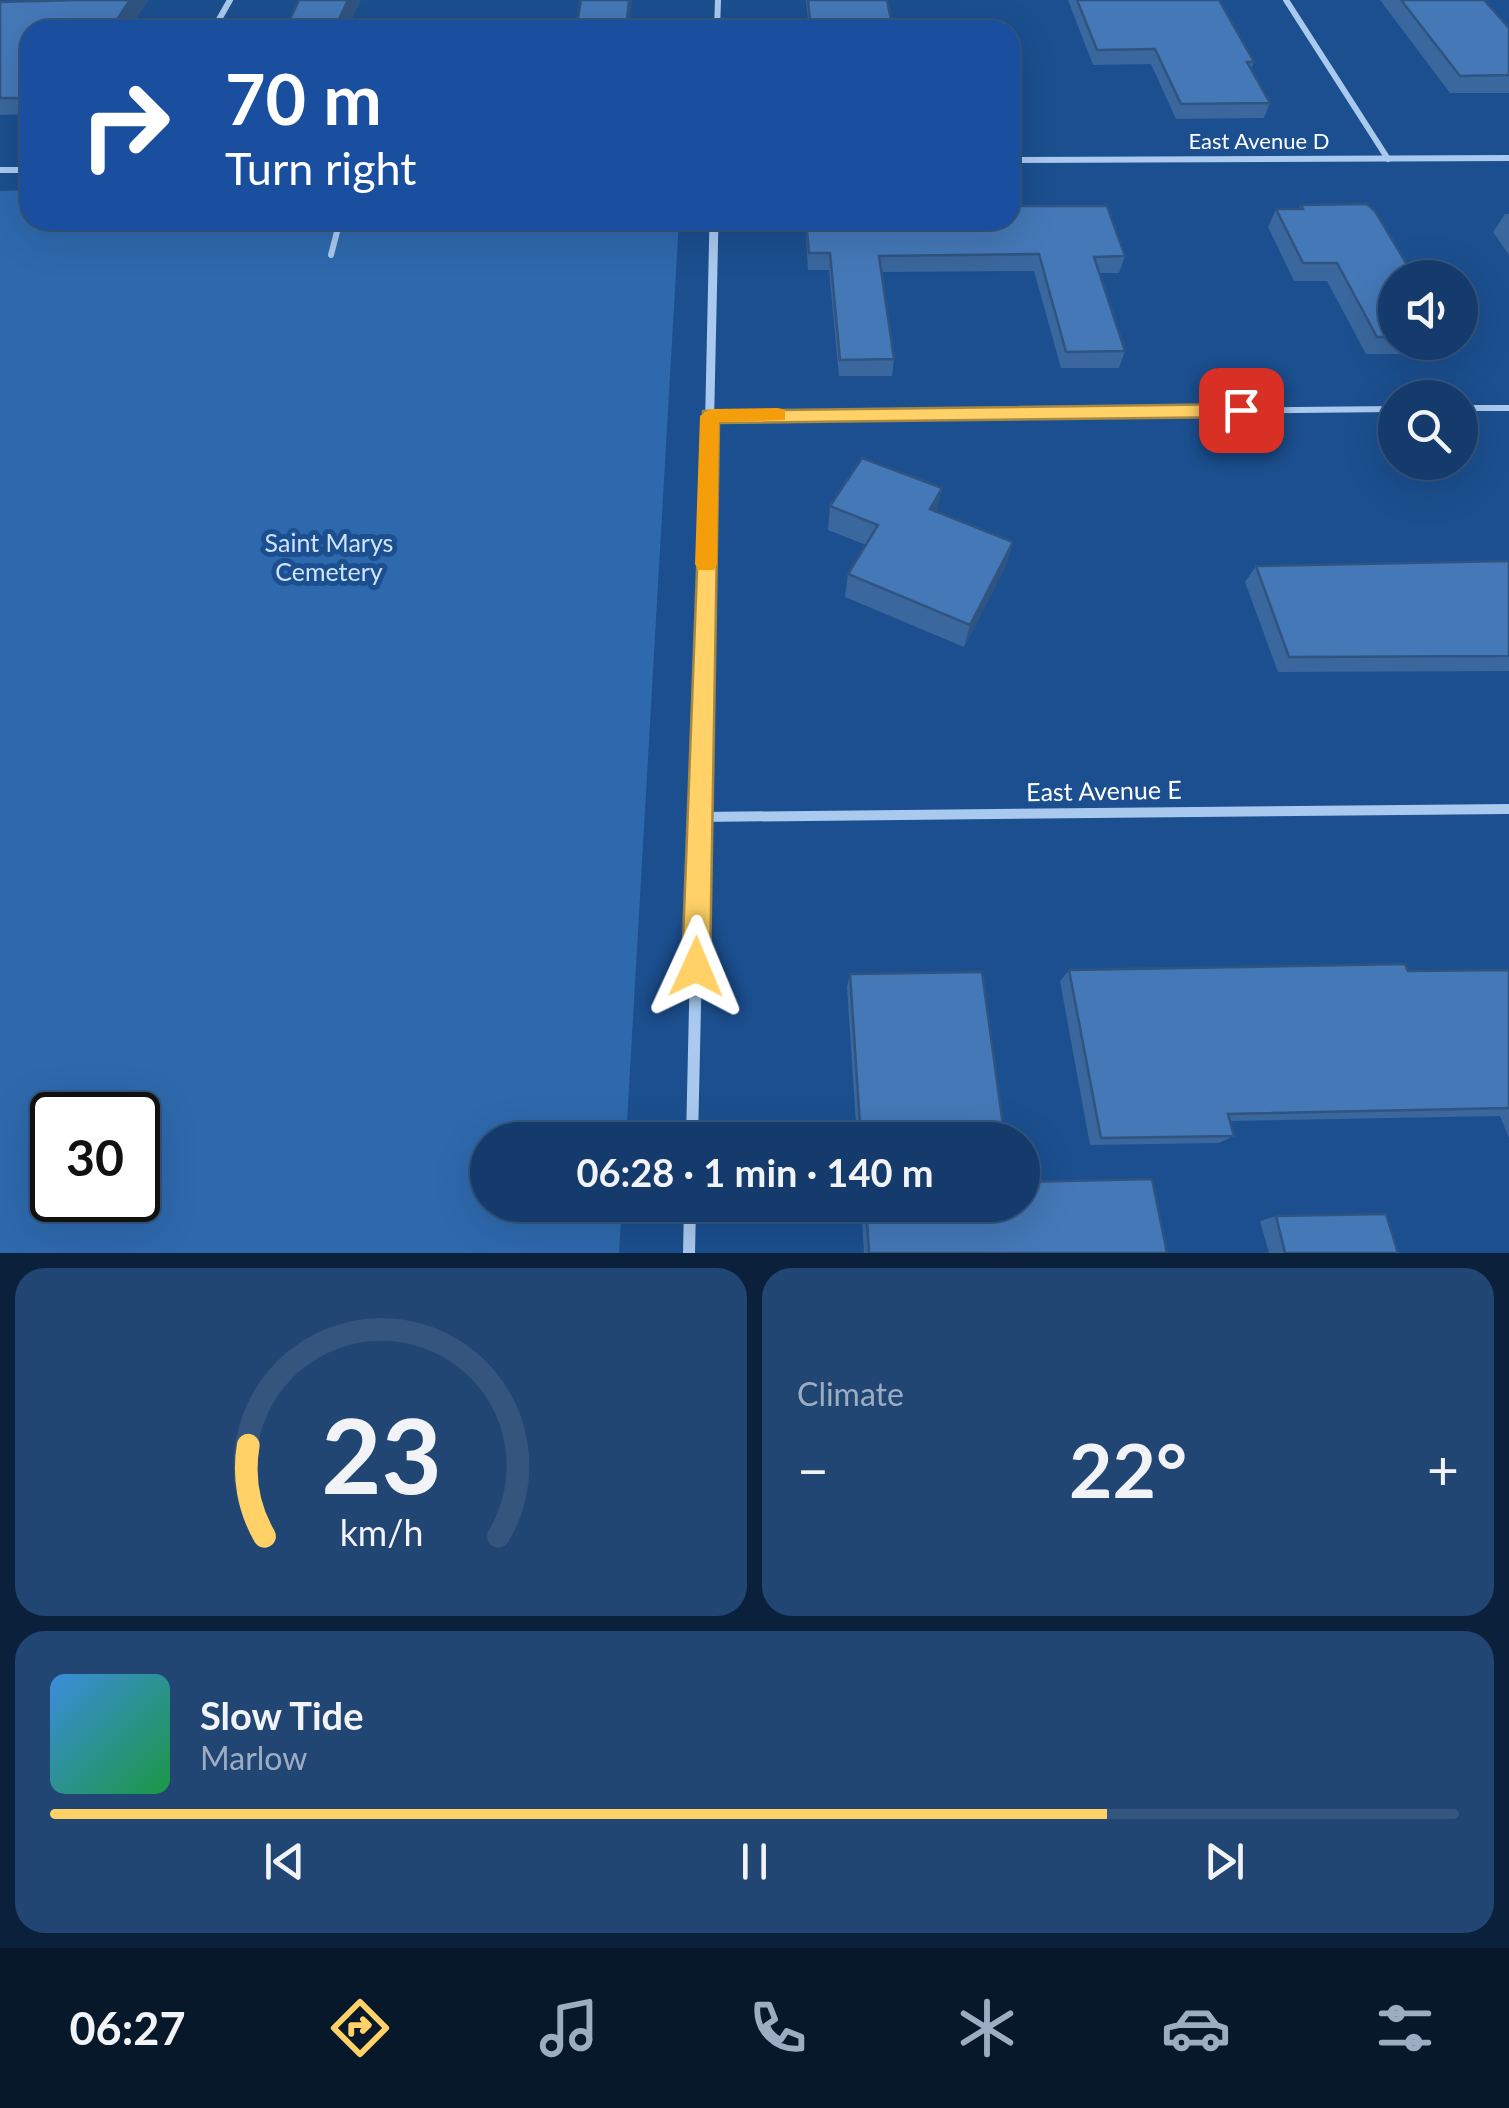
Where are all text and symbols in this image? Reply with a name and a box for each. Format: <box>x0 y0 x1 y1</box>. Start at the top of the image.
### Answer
text: 70 m <box>225 56 382 140</box>
icon: right <box>60 60 190 190</box>
street label: East Avenue D <box>1188 127 1330 154</box>
text: Turn right <box>225 141 416 195</box>
map controls <box>1378 260 1478 480</box>
button: sound <box>1378 260 1478 360</box>
pin <box>1199 368 1284 453</box>
button: search <box>1378 380 1478 480</box>
icon: arrive <box>1214 383 1269 438</box>
park label: Saint Marys Cemetery <box>265 527 393 586</box>
street label: East Avenue E <box>1026 774 1182 806</box>
position arrow <box>644 915 748 1019</box>
speed limit sign: 30 <box>30 1092 160 1222</box>
text: 06:28 · 1 min · 140 m <box>576 1149 934 1195</box>
text: Climate <box>797 1374 904 1413</box>
text: 23 <box>321 1391 441 1516</box>
text: 22° <box>1069 1424 1187 1514</box>
text: − <box>797 1436 829 1502</box>
text: + <box>1427 1436 1459 1502</box>
text: km/h <box>339 1511 423 1554</box>
text: Slow Tide <box>200 1692 363 1738</box>
text: Marlow <box>200 1738 307 1777</box>
icon: previous <box>257 1834 312 1889</box>
icon: pause <box>727 1834 782 1889</box>
icon: next <box>1197 1834 1252 1889</box>
icon: directions <box>325 1993 395 2063</box>
icon: music <box>534 1993 604 2063</box>
icon: phone <box>743 1993 813 2063</box>
icon: climate <box>952 1993 1022 2063</box>
icon: car <box>1161 1993 1231 2063</box>
icon: filters <box>1370 1993 1440 2063</box>
text: 06:27 <box>70 2001 186 2055</box>

